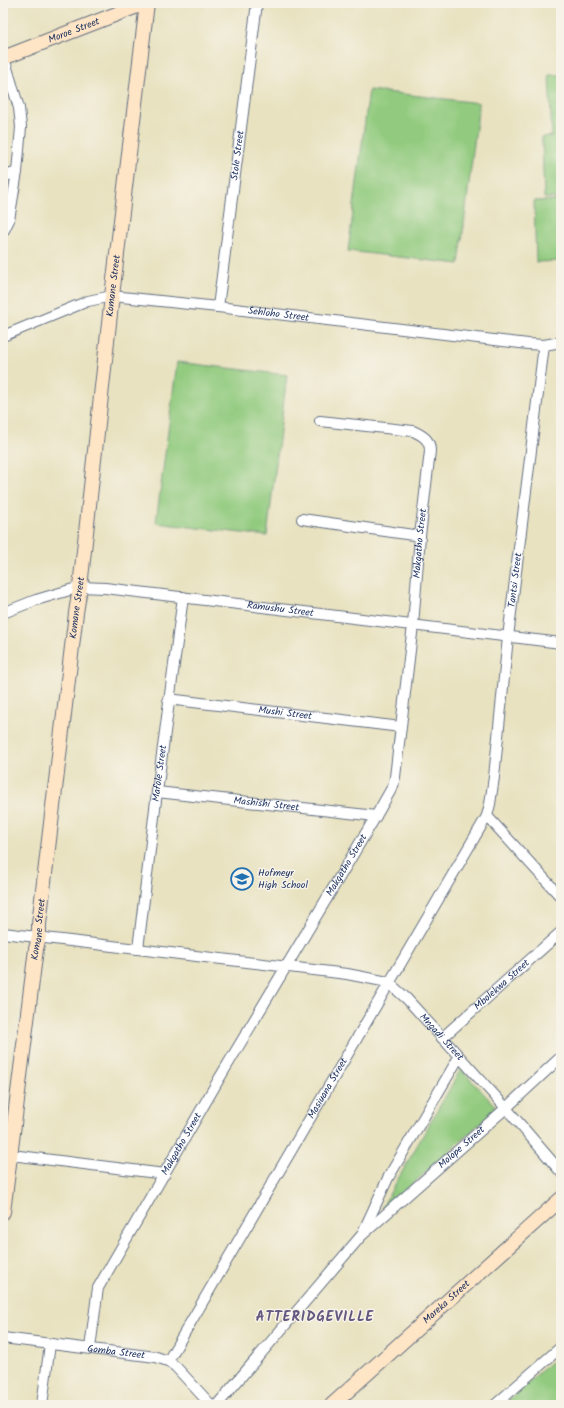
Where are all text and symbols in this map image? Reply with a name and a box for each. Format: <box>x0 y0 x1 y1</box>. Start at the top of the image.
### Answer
street label: Moroe Street <box>46 13 102 48</box>
street label: Stole Street <box>226 129 249 181</box>
street label: Komane Street <box>102 254 125 318</box>
street label: Sehloho Street <box>247 303 310 326</box>
street label: Makgatho Street <box>409 508 431 579</box>
street label: Tantsi Street <box>504 552 526 609</box>
street label: Komane Street <box>65 576 89 640</box>
street label: Ramushu Street <box>246 597 315 621</box>
street label: Mushi Street <box>257 702 313 724</box>
street label: Mafole Street <box>148 744 171 803</box>
street label: Mashishi Street <box>233 792 300 816</box>
street label: Makgatho Street <box>322 831 371 899</box>
place label: Hofmeyr High School <box>258 865 308 893</box>
school or university icon: Hofmeyr High School <box>229 866 255 892</box>
street label: Komane Street <box>27 897 50 961</box>
street label: Mbolekwa Street <box>470 955 533 1014</box>
street label: Mngadi Street <box>416 1010 467 1064</box>
street label: Masiuana Street <box>303 1055 352 1122</box>
street label: Makgatho Street <box>157 1110 206 1178</box>
street label: Molope Street <box>434 1122 489 1173</box>
street label: Mareka Street <box>419 1276 474 1328</box>
district label: ATTERIDGEVILLE <box>256 1306 375 1328</box>
street label: Gomba Street <box>86 1341 146 1364</box>

